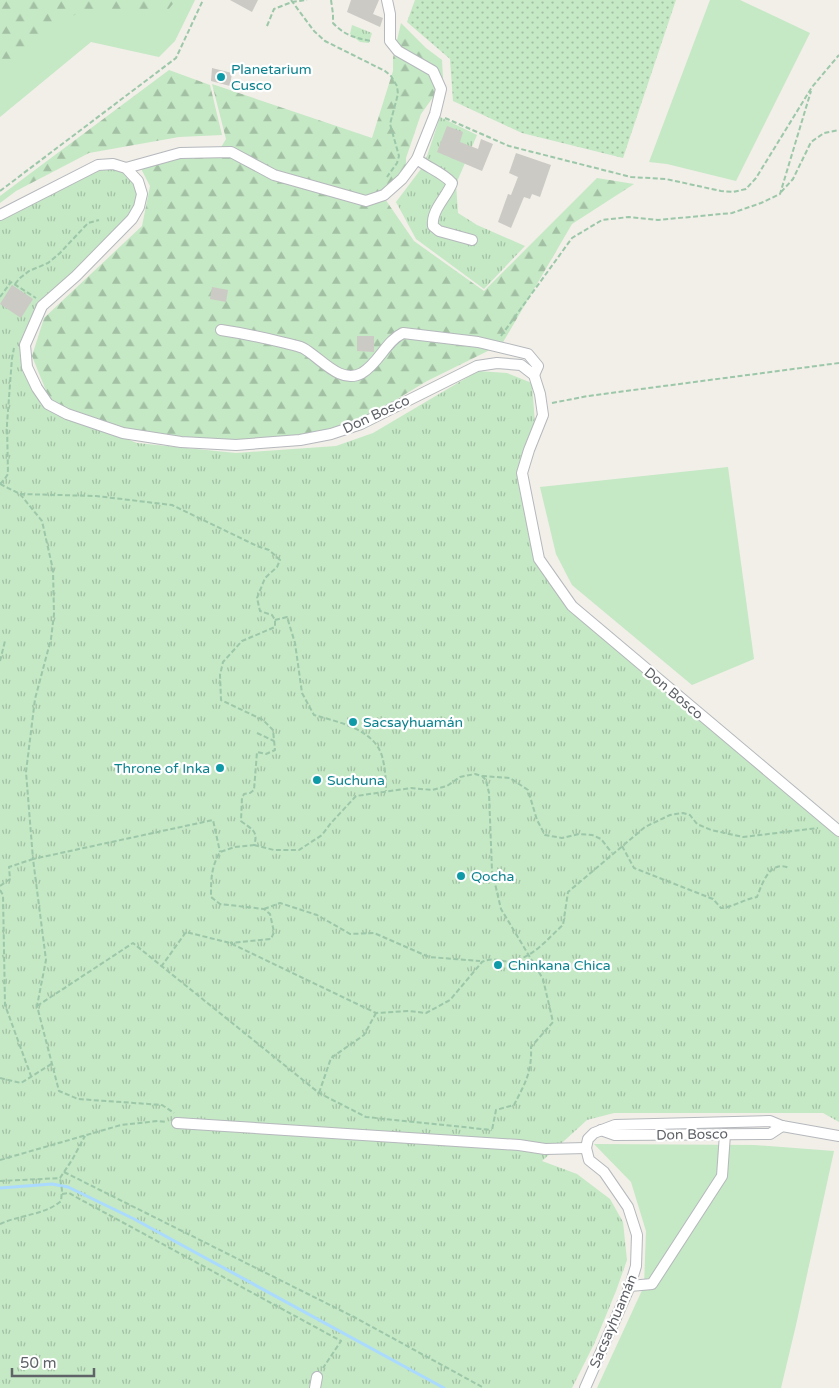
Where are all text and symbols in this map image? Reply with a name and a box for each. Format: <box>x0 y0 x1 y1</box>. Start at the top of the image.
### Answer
place label: Planetarium Cusco <box>231 61 312 94</box>
marker: Planetarium Cusco <box>215 71 227 83</box>
street label: Don Bosco <box>340 392 412 437</box>
street label: Don Bosco <box>641 664 707 723</box>
place label: Sacsayhuamán <box>363 714 463 731</box>
marker: Sacsayhuamán <box>347 716 359 728</box>
place label: Throne of Inka <box>114 760 210 777</box>
marker: Throne of Inka <box>214 762 226 774</box>
place label: Suchuna <box>327 772 385 789</box>
marker: Suchuna <box>311 774 323 786</box>
place label: Qocha <box>471 868 514 885</box>
marker: Qocha <box>455 870 467 882</box>
place label: Chinkana Chica <box>508 957 611 974</box>
marker: Chinkana Chica <box>492 959 504 971</box>
street label: Don Bosco <box>656 1125 728 1144</box>
street label: Sacsayhuamán <box>586 1272 641 1371</box>
scale bar <box>12 1346 95 1378</box>
text: 50 m <box>20 1354 57 1372</box>

